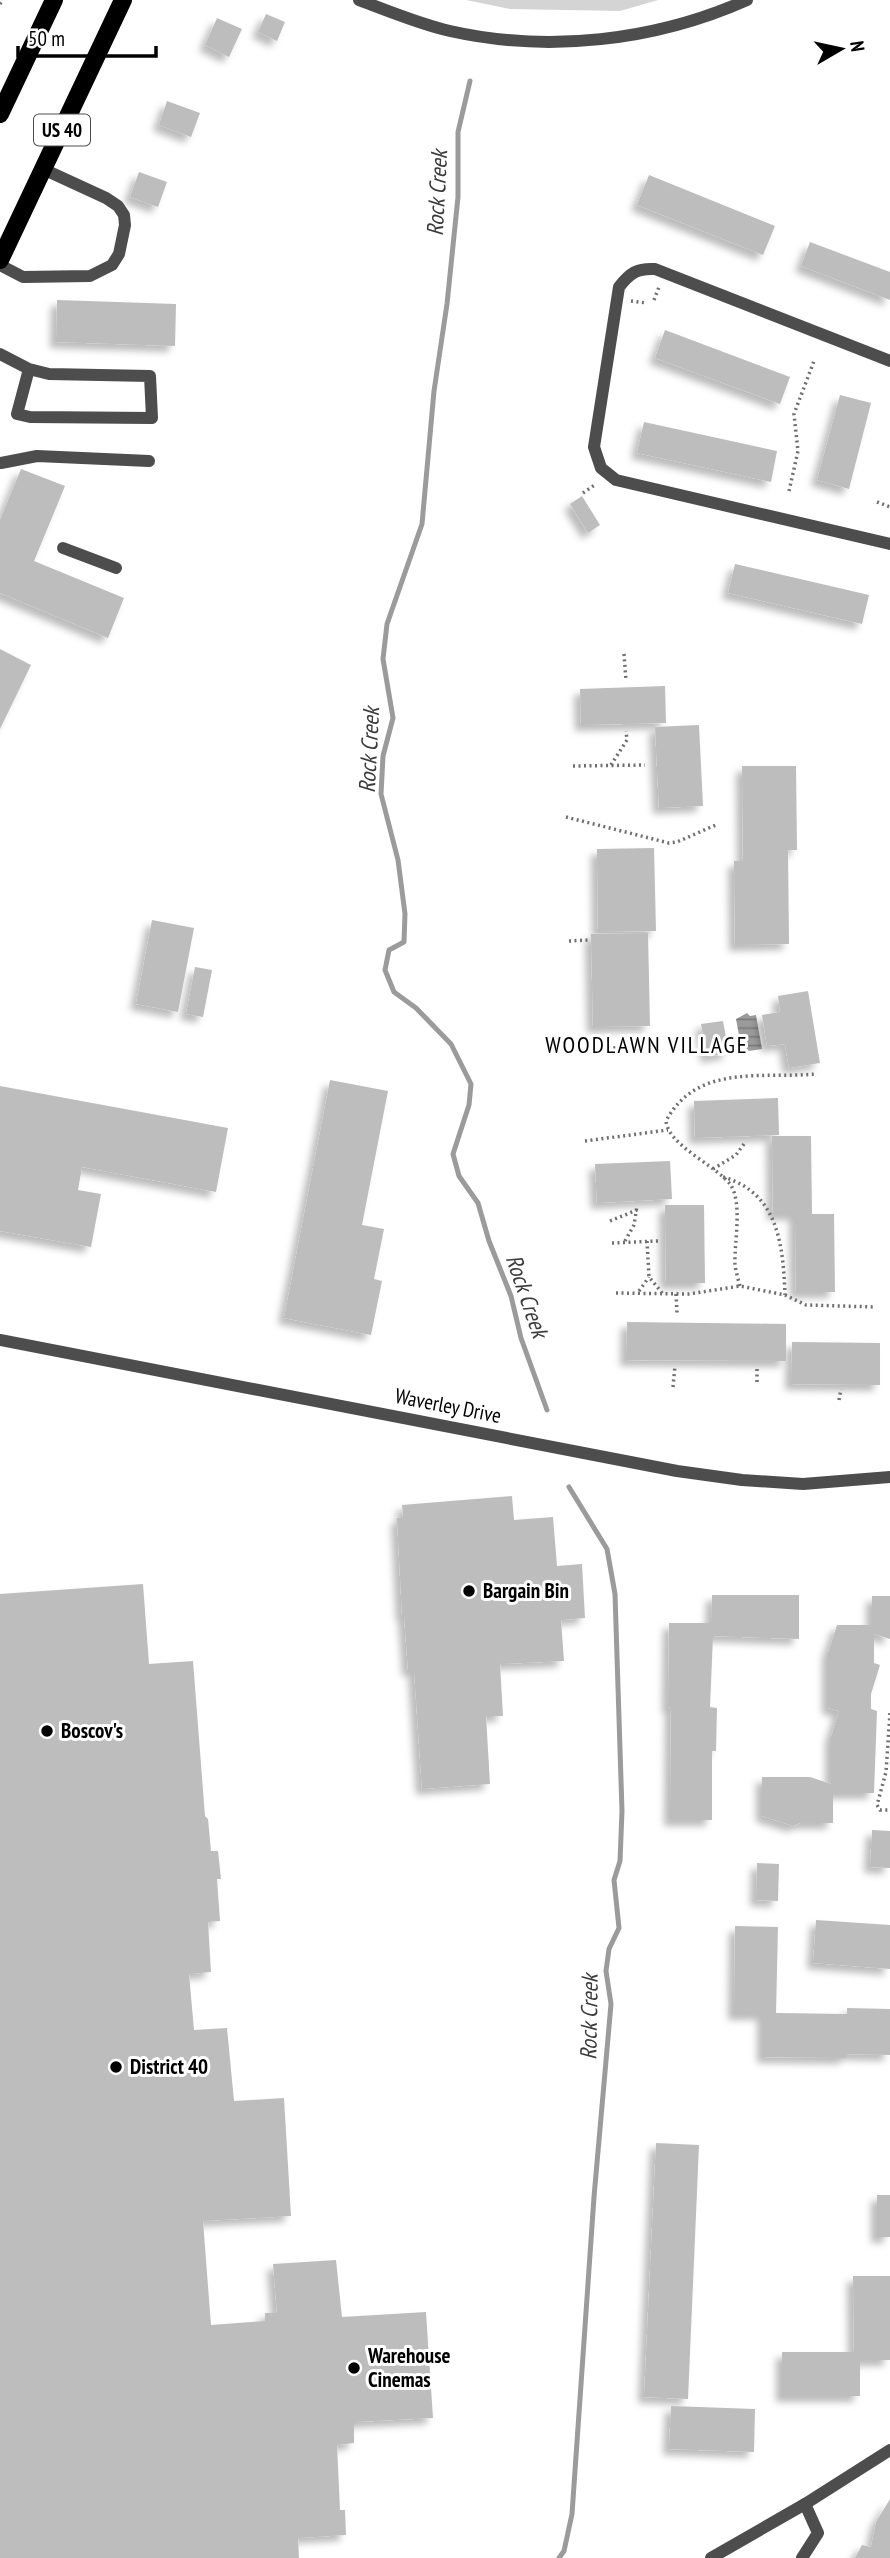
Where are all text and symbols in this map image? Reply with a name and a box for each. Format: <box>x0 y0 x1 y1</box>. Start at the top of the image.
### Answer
scale bar <box>18 14 156 58</box>
north arrow <box>806 14 876 84</box>
text: 50 m <box>28 25 65 52</box>
text: N <box>845 39 870 53</box>
road number: US 40 <box>34 114 90 146</box>
water label: Rock Creek <box>420 146 453 237</box>
water label: Rock Creek <box>352 703 385 794</box>
district label: WOODLAWN VILLAGE <box>545 1030 749 1059</box>
water label: Rock Creek <box>500 1251 556 1344</box>
street label: Waverley Drive <box>393 1382 503 1429</box>
place label: Bargain Bin <box>483 1577 569 1604</box>
marker: Bargain Bin <box>461 1583 477 1599</box>
place label: Boscov's <box>61 1717 123 1744</box>
marker: Boscov's <box>39 1723 55 1739</box>
water label: Rock Creek <box>573 1971 604 2060</box>
place label: District 40 <box>130 2053 208 2080</box>
marker: District 40 <box>108 2059 124 2075</box>
place label: Warehouse Cinemas <box>367 2342 451 2393</box>
marker: Warehouse Cinemas <box>346 2360 362 2376</box>

